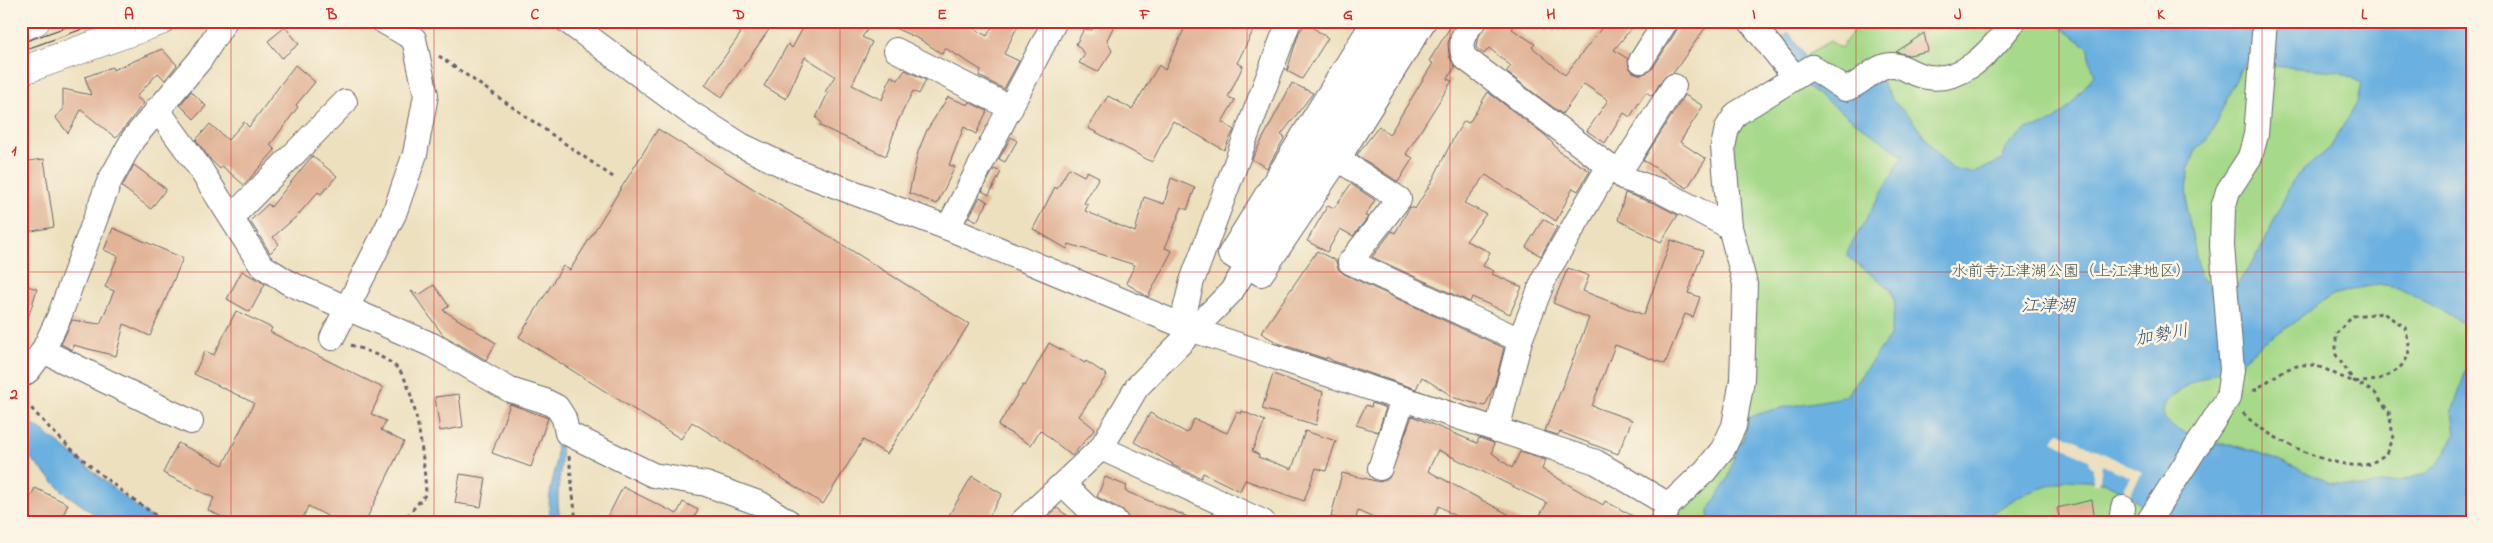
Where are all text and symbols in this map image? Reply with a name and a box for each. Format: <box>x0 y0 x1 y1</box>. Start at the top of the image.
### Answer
text: A <box>124 3 134 27</box>
text: B <box>326 3 338 27</box>
text: C <box>531 3 540 27</box>
text: D <box>732 3 745 27</box>
text: E <box>937 3 947 27</box>
text: F <box>1139 3 1151 27</box>
text: G <box>1343 3 1353 27</box>
text: H <box>1546 3 1556 27</box>
text: I <box>1752 3 1756 27</box>
text: J <box>1954 3 1962 27</box>
text: K <box>2157 3 2166 27</box>
text: L <box>2361 3 2368 27</box>
text: 1 <box>11 139 17 163</box>
park label: 水前寺江津湖公園（上江津地区） <box>1951 260 2191 284</box>
water label: 江津湖 <box>2021 294 2077 320</box>
water label: 加勢川 <box>2133 319 2191 353</box>
text: 2 <box>9 383 18 407</box>

